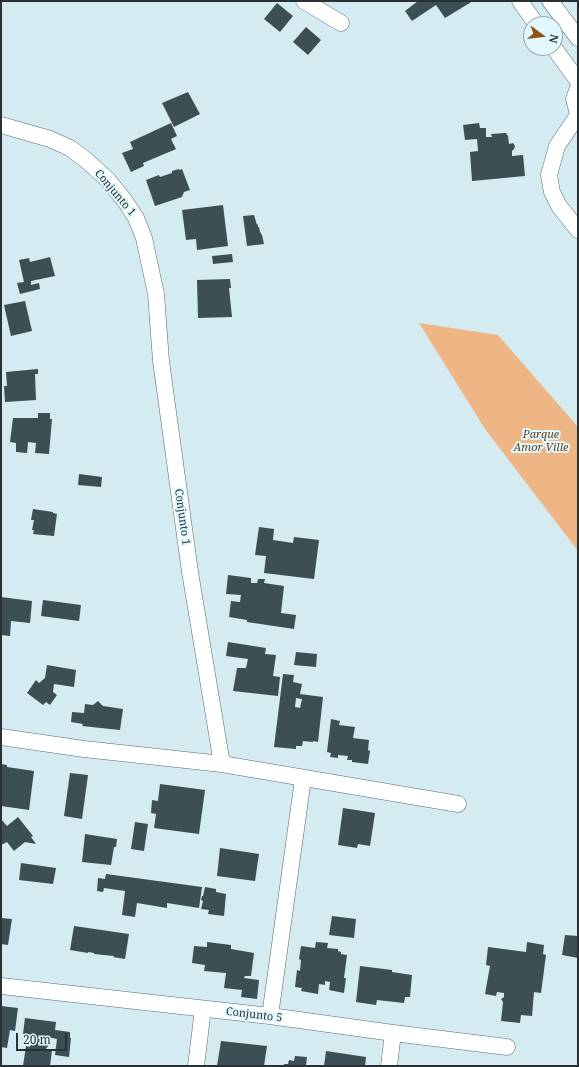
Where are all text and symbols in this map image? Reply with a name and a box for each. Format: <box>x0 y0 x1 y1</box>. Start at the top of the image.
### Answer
north arrow <box>523 16 563 56</box>
text: N <box>546 33 562 45</box>
street label: Conjunto 1 <box>92 167 138 219</box>
park label: Parque Amor Ville <box>514 428 568 454</box>
street label: Conjunto 1 <box>172 488 192 546</box>
street label: Conjunto 5 <box>225 1005 283 1025</box>
scale bar <box>18 1025 69 1051</box>
text: 20 m <box>23 1031 51 1048</box>

